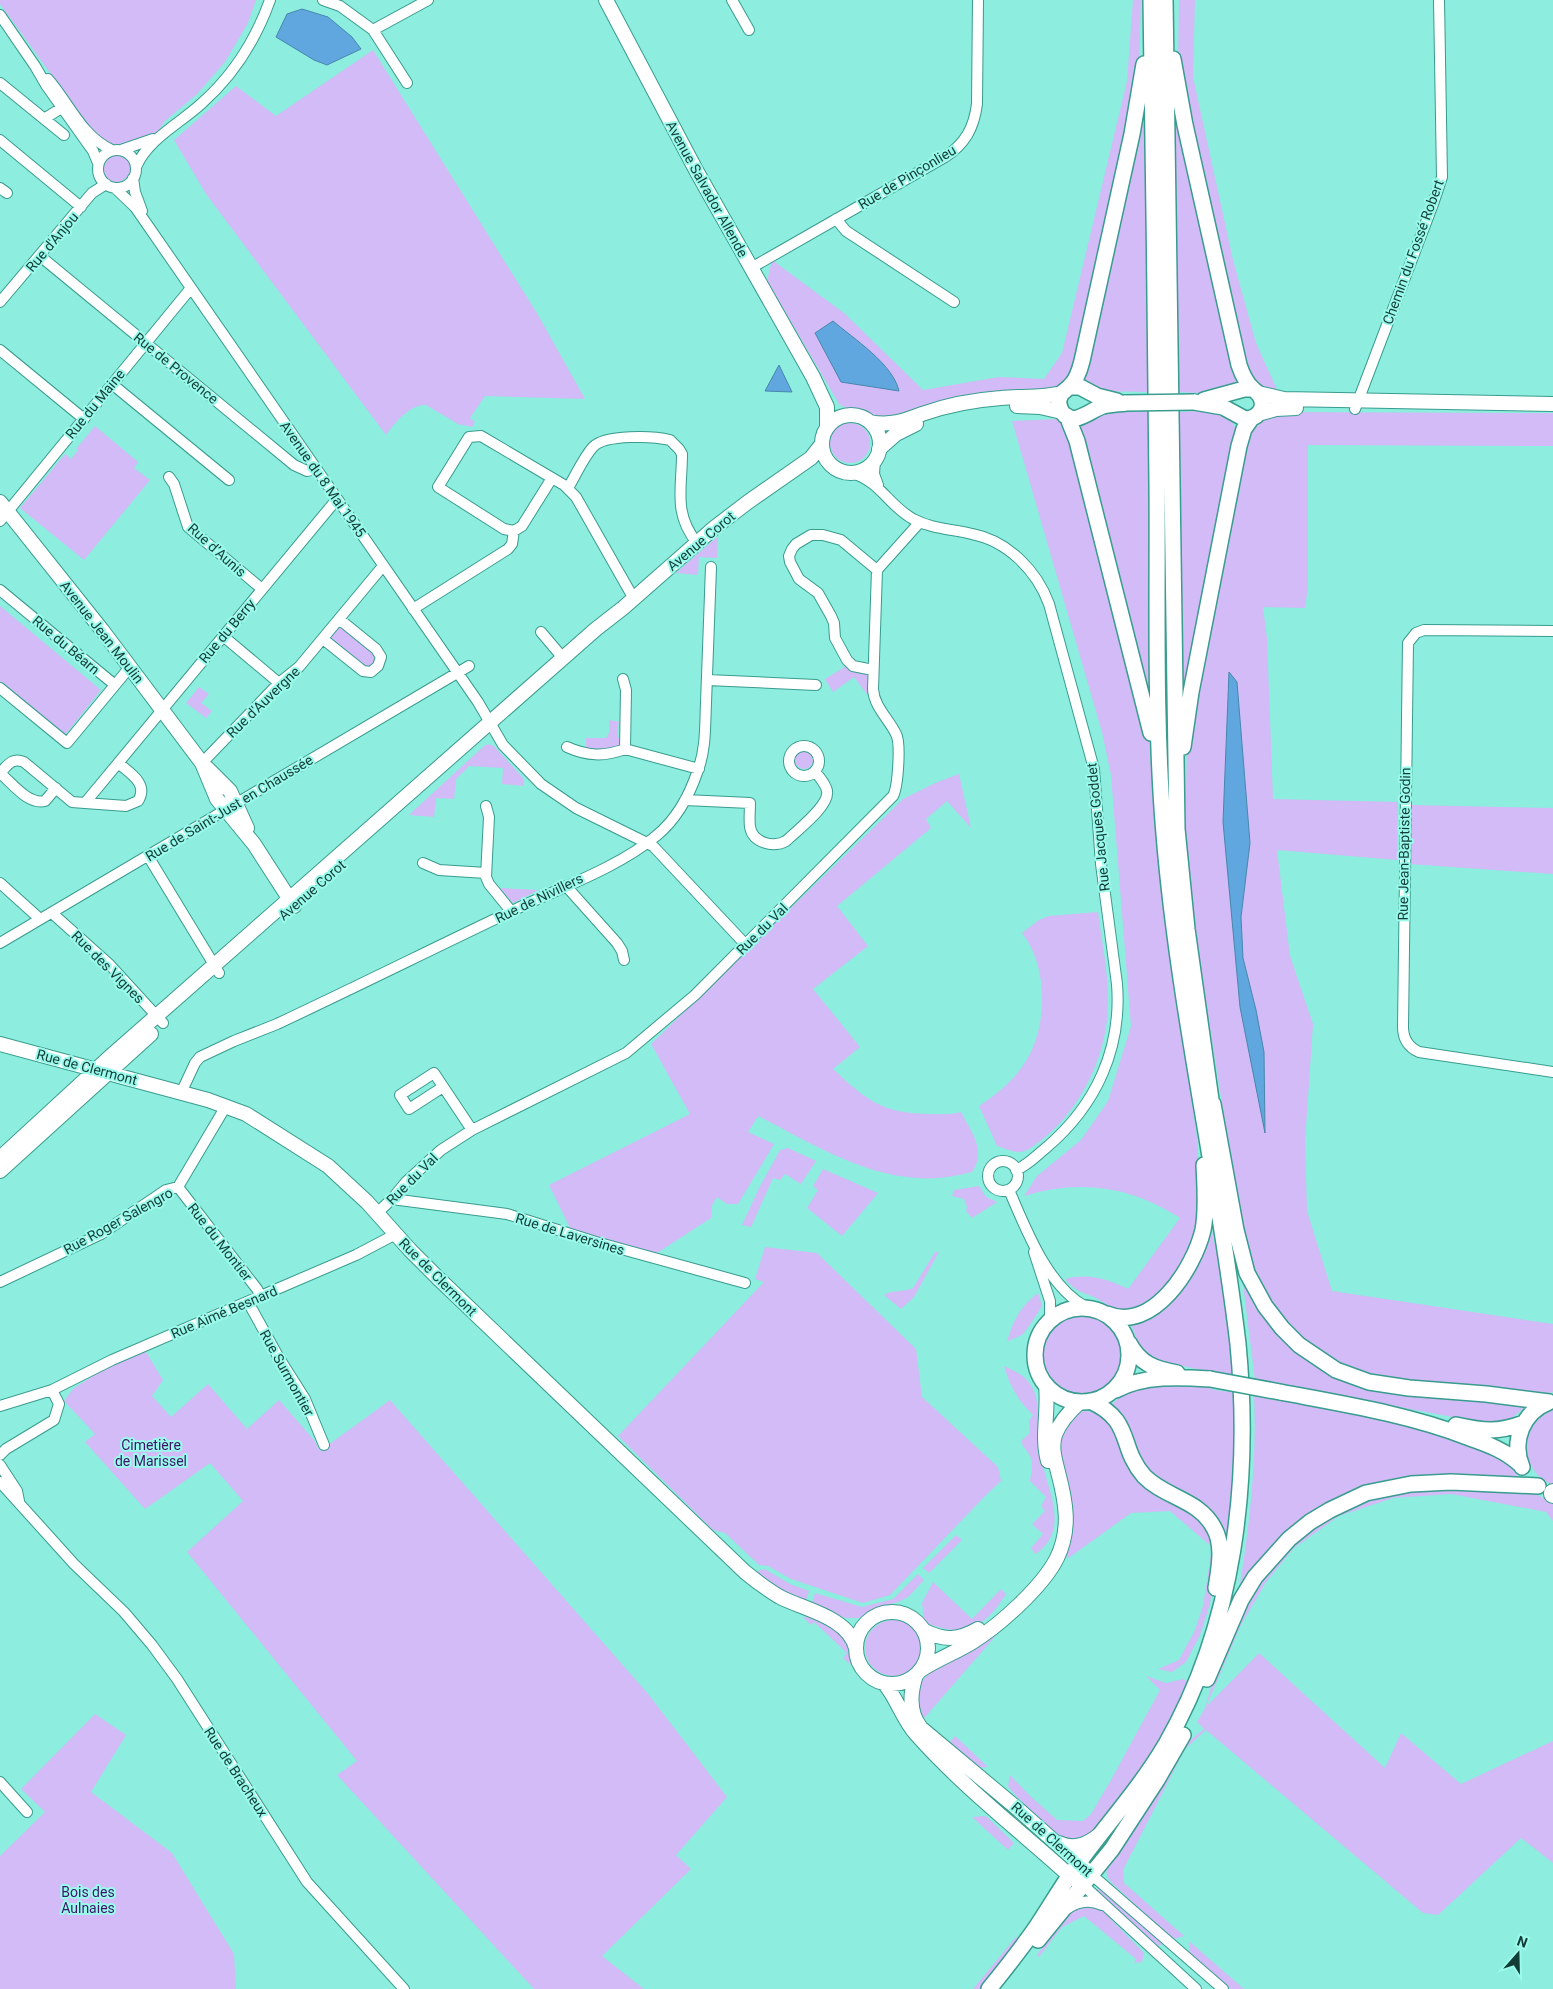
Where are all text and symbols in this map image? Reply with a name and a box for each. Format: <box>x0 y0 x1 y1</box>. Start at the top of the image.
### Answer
street label: Avenue Salvador Allende <box>663 118 751 260</box>
street label: Rue de Pinçonlieu <box>855 142 959 212</box>
street label: Chemin du Fossé Robert <box>1379 177 1447 326</box>
street label: Rue d'Anjou <box>23 209 81 275</box>
street label: Rue de Provence <box>131 329 221 407</box>
street label: Rue du Maine <box>62 366 128 442</box>
street label: Avenue du 8 Mai 1945 <box>277 418 369 540</box>
street label: Avenue Corot <box>664 508 738 574</box>
street label: Rue d’Aunis <box>185 520 249 580</box>
street label: Avenue Jean Moulin <box>57 578 147 686</box>
street label: Rue du Berry <box>196 595 259 666</box>
street label: Rue du Béarn <box>29 612 103 678</box>
street label: Rue d'Auvergne <box>223 663 303 741</box>
street label: Rue de Saint-Just en Chaussée <box>142 752 316 864</box>
street label: Rue Jacques Goddet <box>1083 762 1113 892</box>
street label: Rue Jean-Baptiste Godin <box>1395 767 1413 921</box>
street label: Avenue Corot <box>275 856 349 923</box>
street label: Rue de Nivillers <box>492 870 586 926</box>
street label: Rue du Val <box>733 900 791 958</box>
street label: Rue des Vignes <box>68 927 148 1007</box>
street label: Rue de Clermont <box>35 1046 139 1088</box>
street label: Rue du Val <box>383 1150 441 1208</box>
street label: Rue Roger Salengro <box>61 1184 175 1258</box>
street label: Rue du Montier <box>185 1200 256 1284</box>
street label: Rue de Laversines <box>514 1210 626 1258</box>
street label: Rue de Clermont <box>396 1235 480 1319</box>
street label: Rue Aimé Besnard <box>168 1282 280 1342</box>
street label: Rue Surmontier <box>257 1327 317 1419</box>
park label: Cimetière de Marissel <box>115 1437 187 1469</box>
street label: Rue de Bracheux <box>201 1724 271 1820</box>
street label: Rue de Clermont <box>1008 1798 1096 1880</box>
park label: Bois des Aulnaies <box>61 1884 115 1916</box>
north arrow <box>1493 1929 1543 1979</box>
text: N <box>1515 1933 1530 1951</box>

